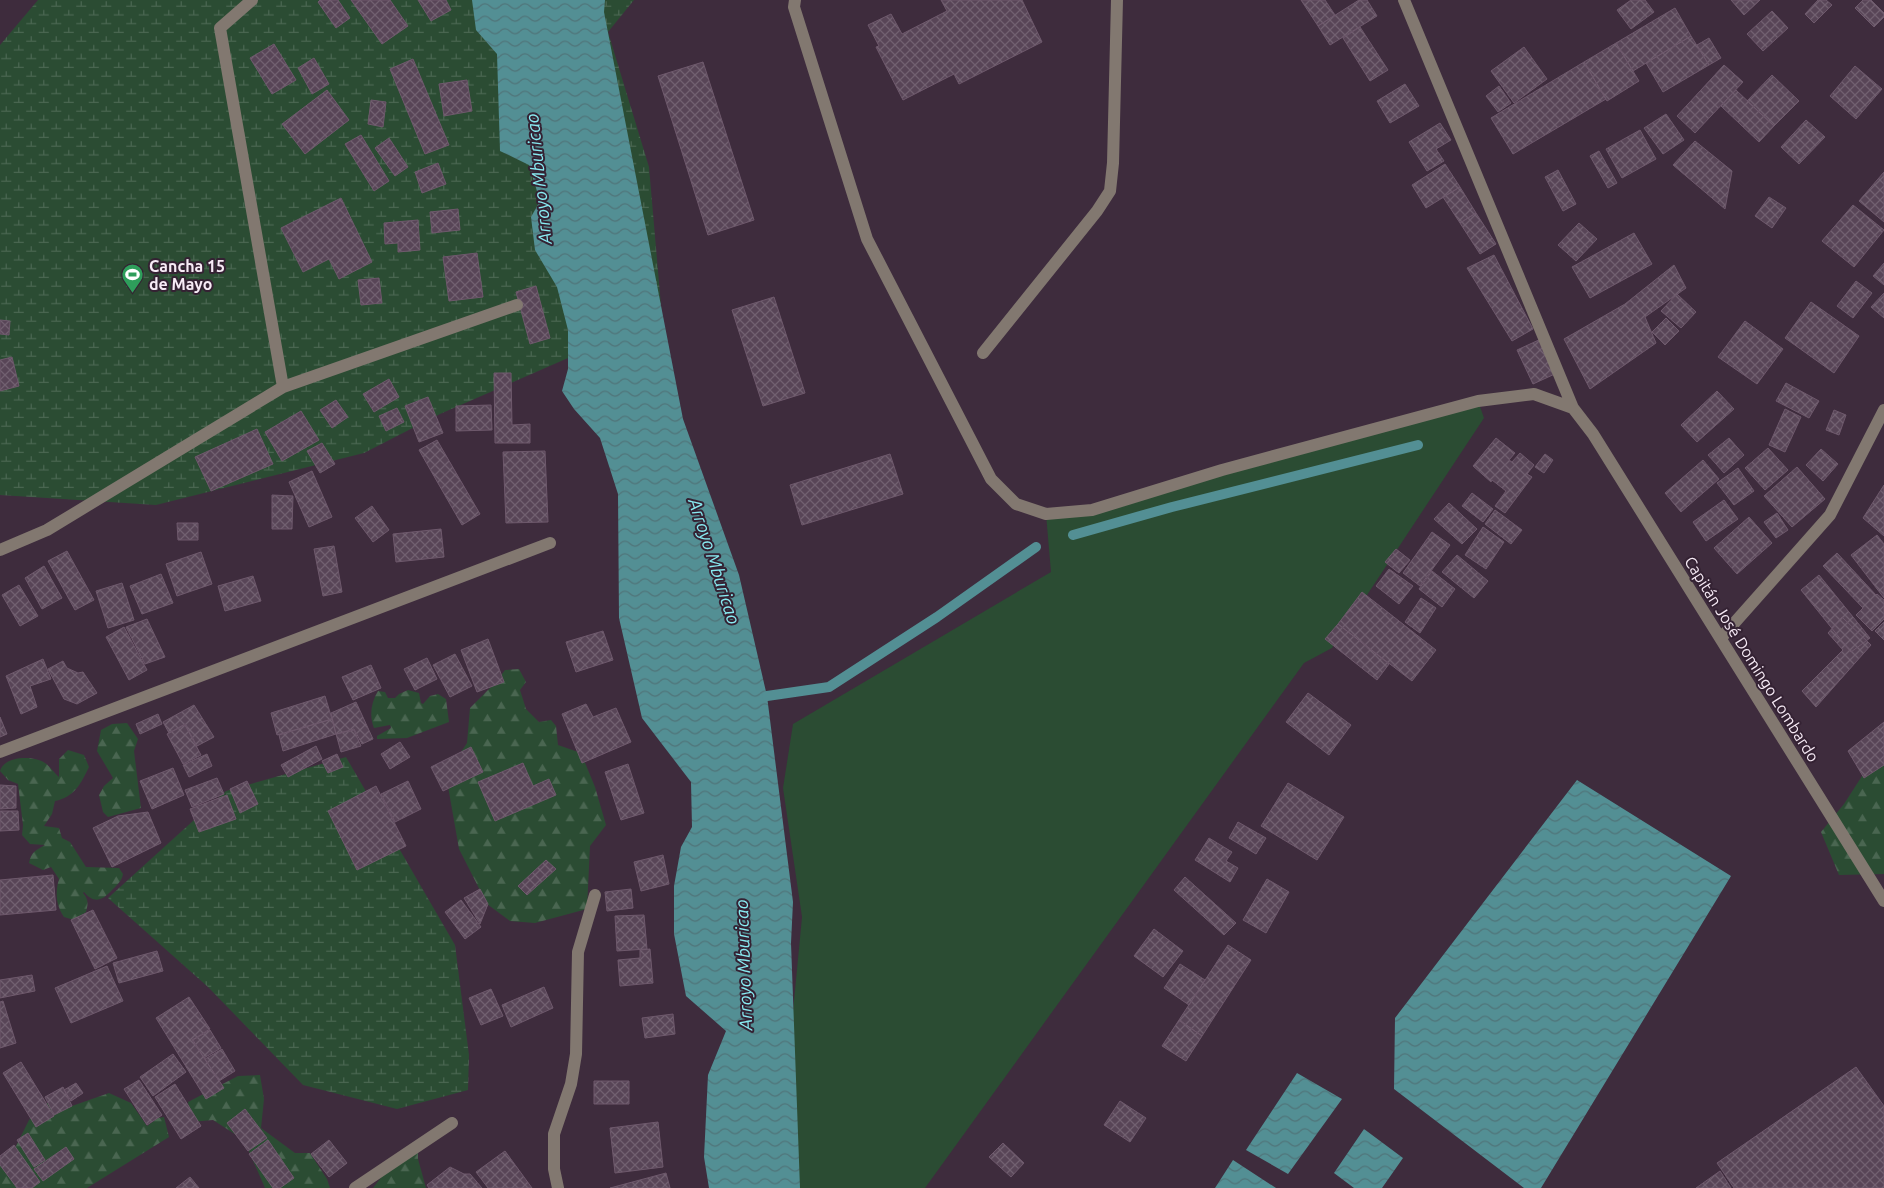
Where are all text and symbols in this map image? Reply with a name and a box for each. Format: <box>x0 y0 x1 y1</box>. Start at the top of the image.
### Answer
water label: Arroyo Mburicao <box>521 112 555 246</box>
place label: Cancha 15 de Mayo <box>149 257 225 293</box>
sports icon: Cancha 15 de Mayo <box>121 263 145 294</box>
water label: Arroyo Mburicao <box>685 495 745 627</box>
street label: Capitán José Domingo Lombardo <box>1681 553 1823 765</box>
water label: Arroyo Mburicao <box>731 899 755 1032</box>

